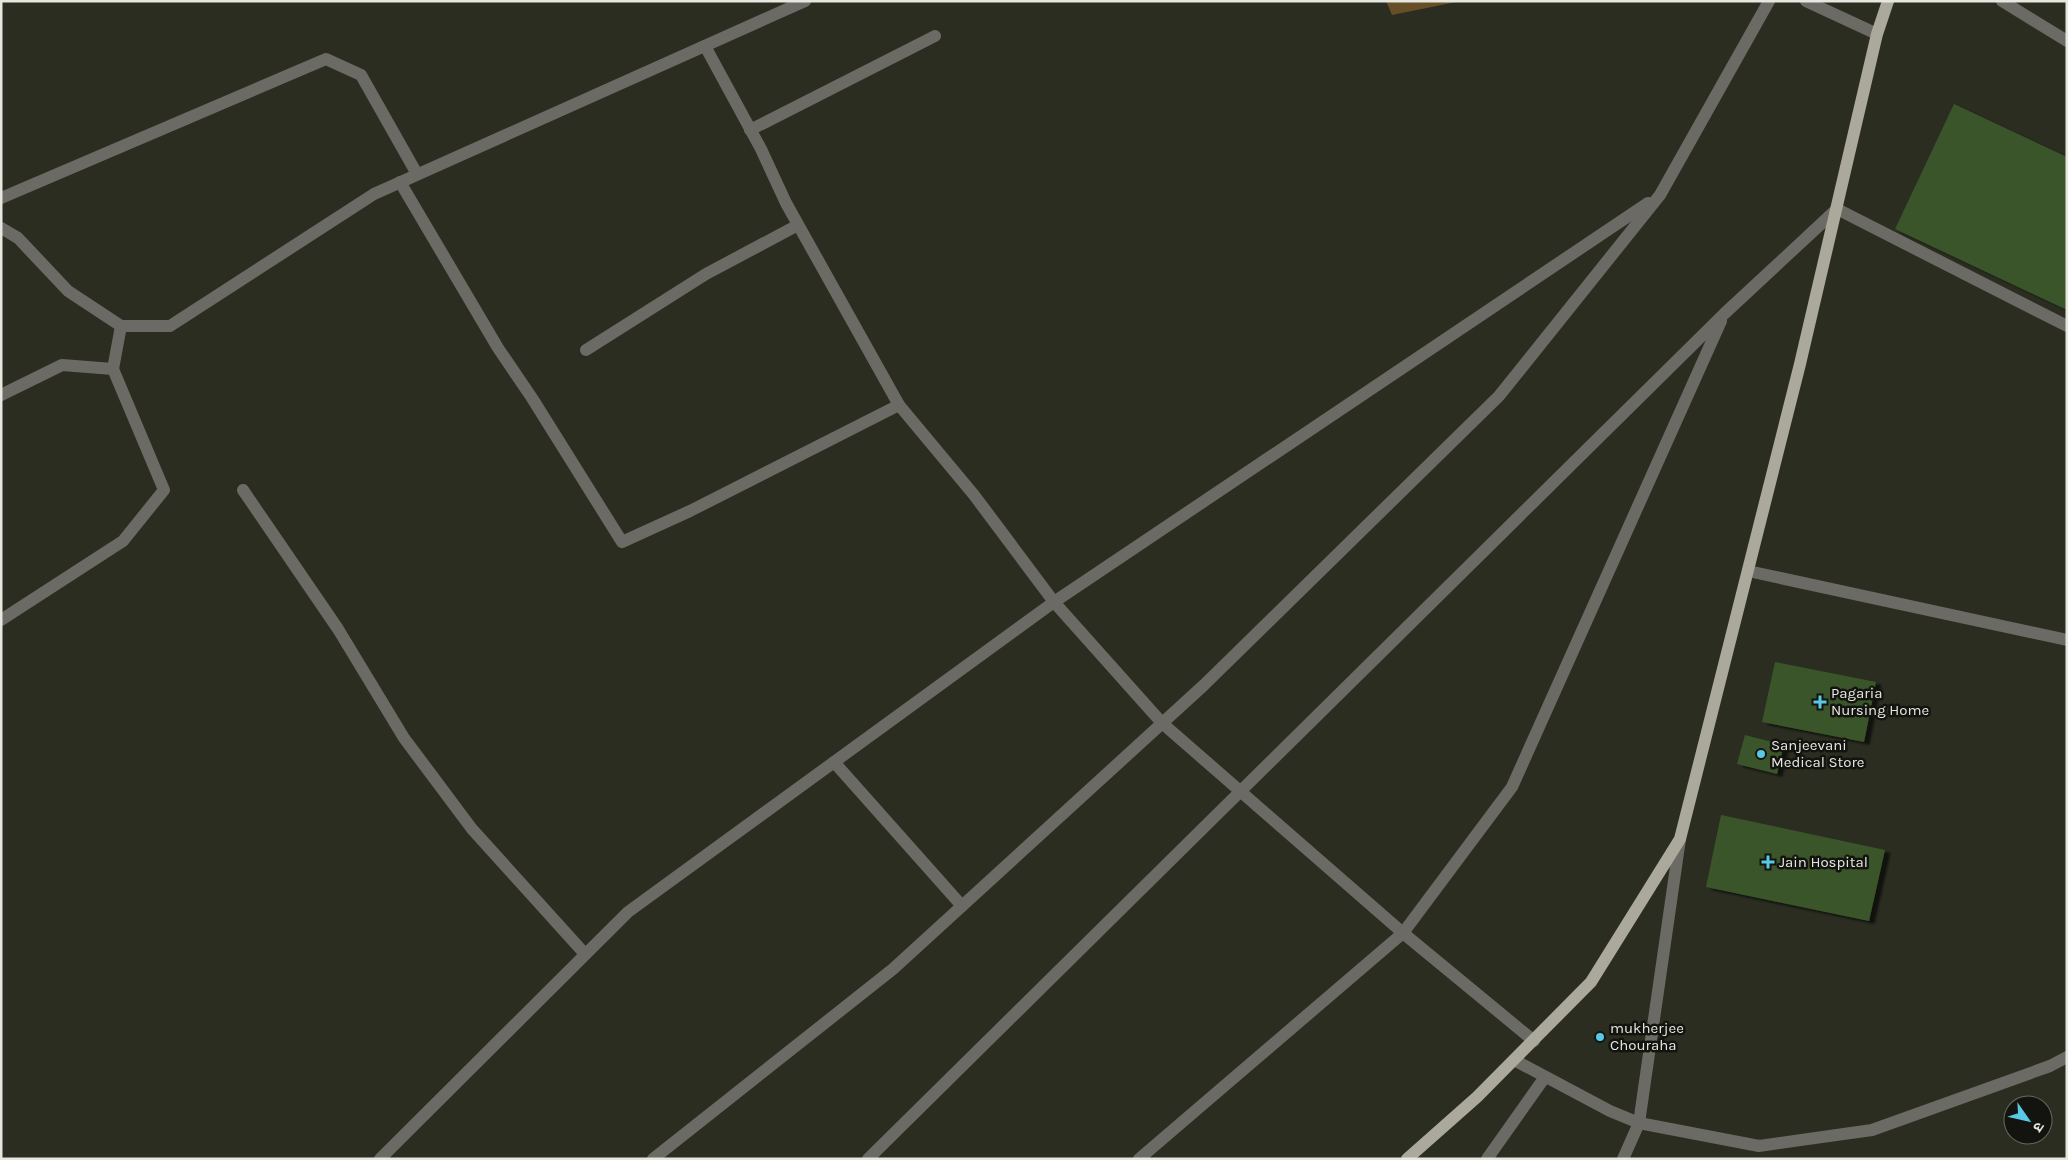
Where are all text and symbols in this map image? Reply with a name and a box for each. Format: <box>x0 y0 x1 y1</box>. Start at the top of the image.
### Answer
place label: Pagaria Nursing Home <box>1831 684 1929 719</box>
marker: Pagaria Nursing Home <box>1813 695 1827 709</box>
place label: Sanjeevani Medical Store <box>1771 736 1865 771</box>
marker: Sanjeevani Medical Store <box>1755 748 1767 760</box>
place label: Jain Hospital <box>1779 853 1868 871</box>
marker: Jain Hospital <box>1761 855 1775 869</box>
place label: mukherjee Chouraha <box>1610 1019 1684 1054</box>
marker: mukherjee Chouraha <box>1594 1031 1606 1043</box>
north arrow <box>2003 1095 2053 1145</box>
text: उ <box>2029 1119 2048 1136</box>

